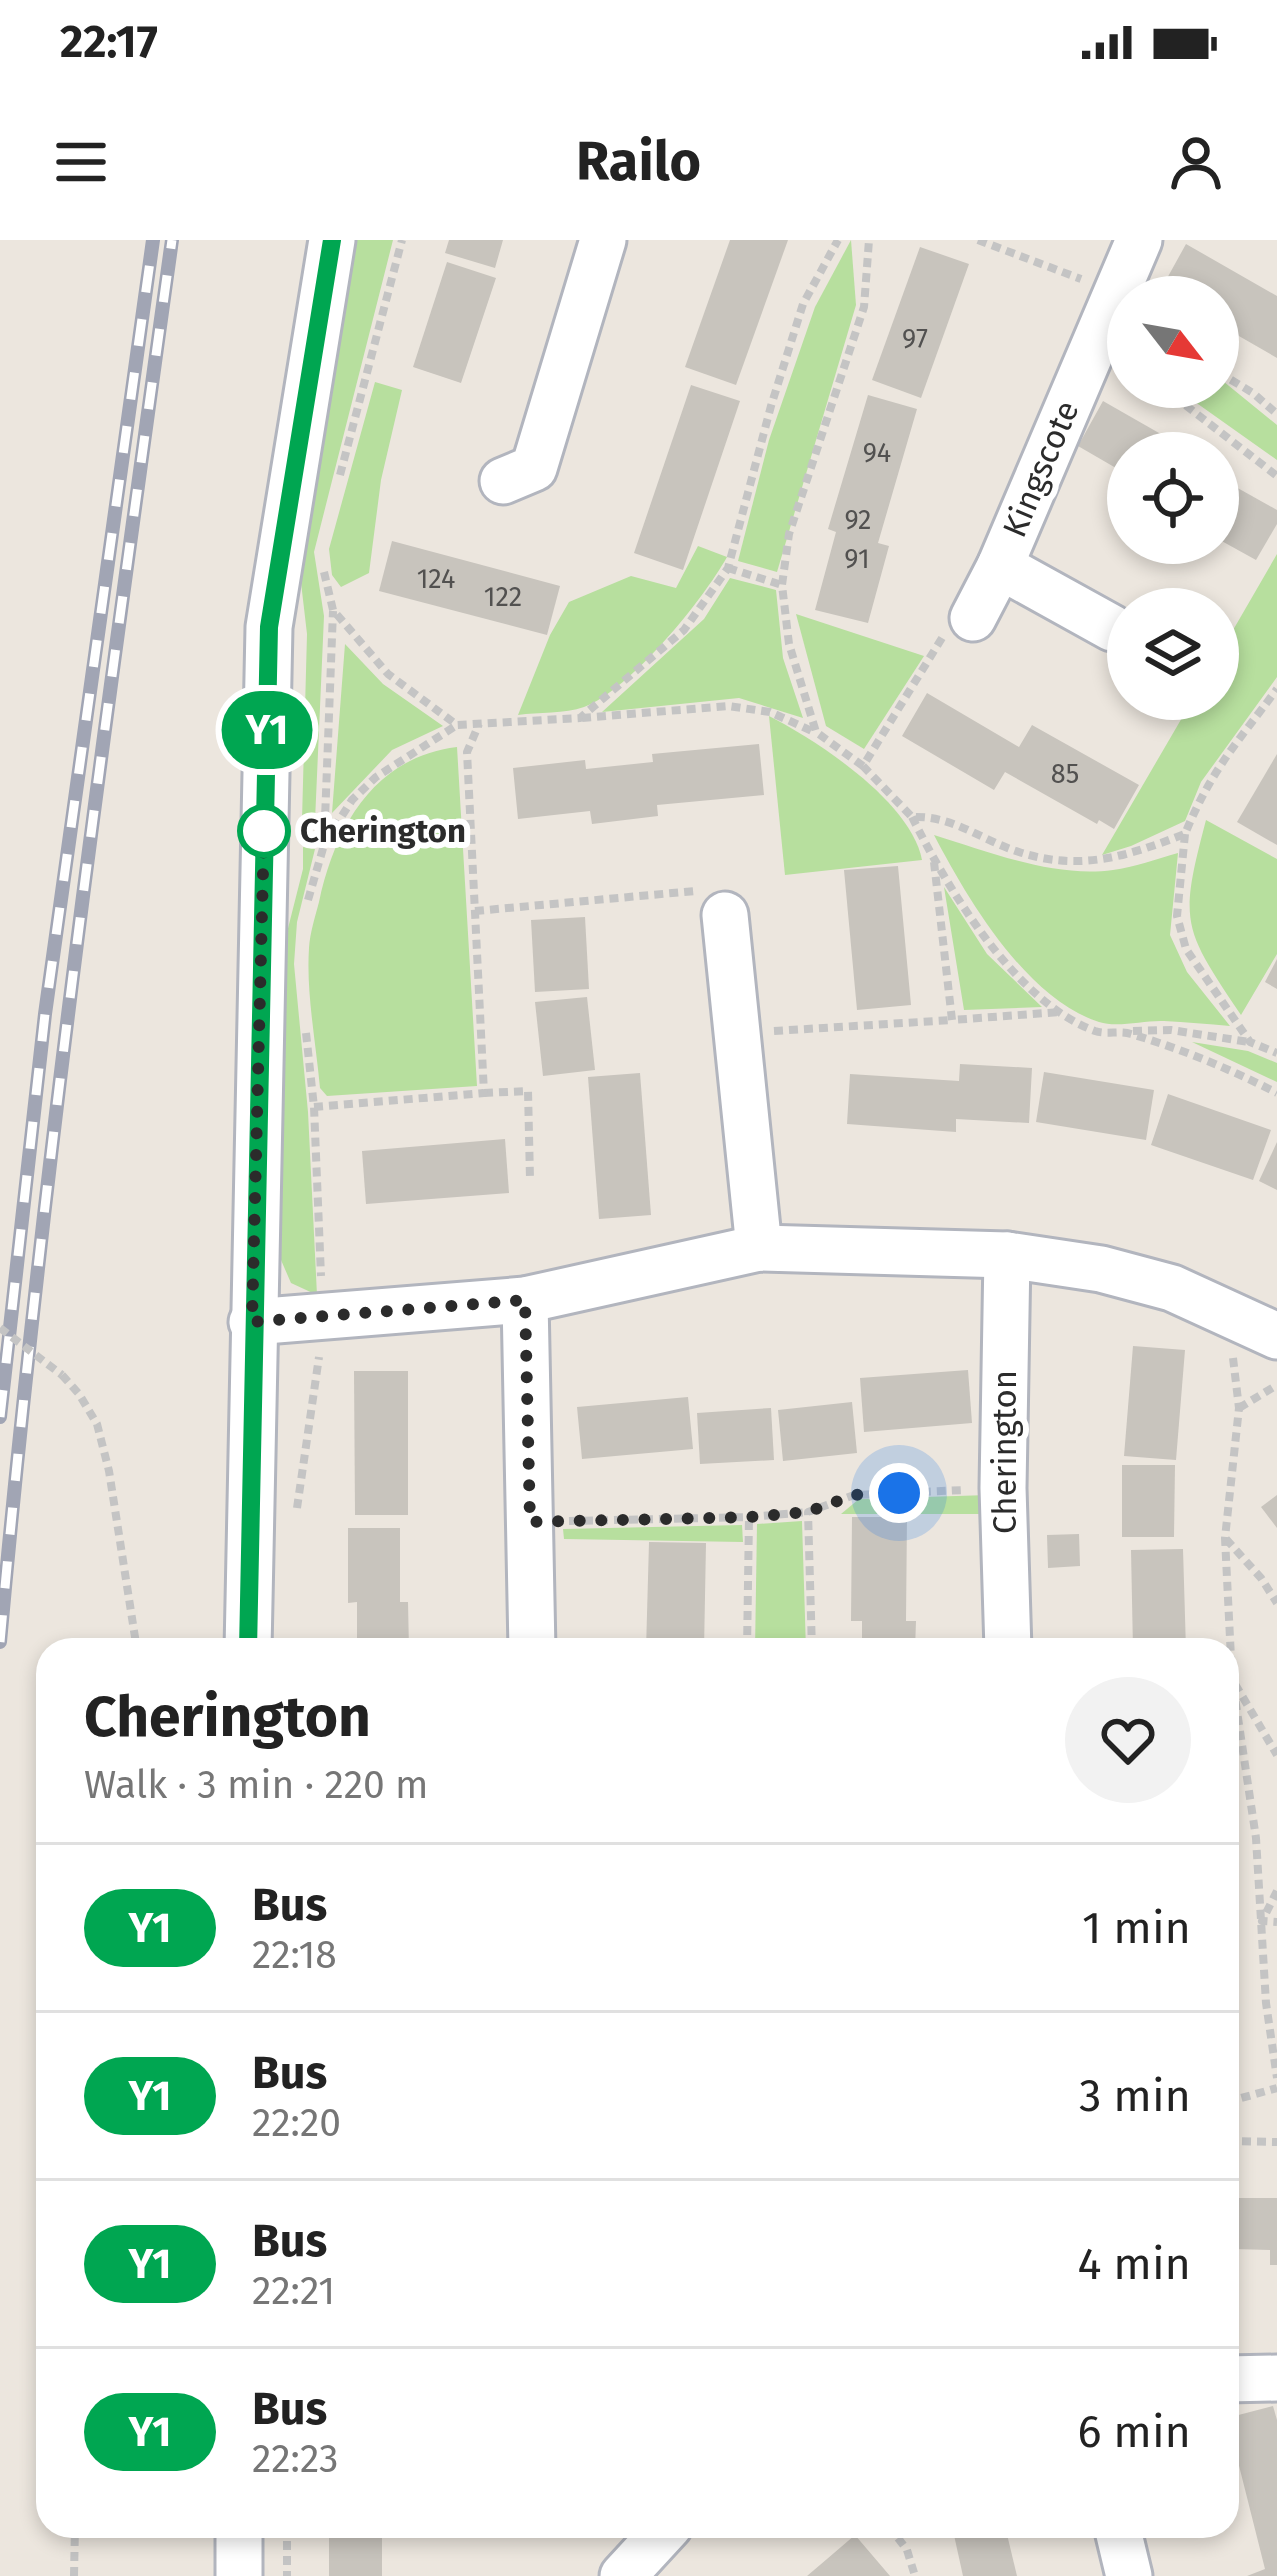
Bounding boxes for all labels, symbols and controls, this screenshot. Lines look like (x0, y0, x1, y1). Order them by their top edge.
text: 22:17 (60, 15, 158, 69)
icon: menu (48, 129, 114, 195)
icon: person (1163, 129, 1229, 195)
text: Railo (576, 130, 701, 194)
north arrow (1107, 276, 1239, 408)
map controls (1107, 276, 1239, 720)
house number: 97 (902, 323, 928, 355)
street label: Kingscote (994, 395, 1088, 543)
button: locate (1107, 432, 1239, 564)
house number: 94 (863, 437, 891, 469)
house number: 92 (845, 504, 871, 536)
house number: 91 (844, 543, 870, 575)
house number: 124 (417, 563, 455, 595)
house number: 122 (484, 581, 522, 613)
button: layers (1107, 588, 1239, 720)
line badge: Y1 (213, 691, 321, 769)
text: Y1 (246, 705, 288, 755)
house number: 85 (1051, 758, 1079, 790)
marker: Cherington (239, 806, 289, 856)
place label: Cherington (300, 811, 466, 851)
street label: Cherington (985, 1370, 1025, 1534)
your location (869, 1463, 929, 1523)
button: heart (1065, 1677, 1191, 1803)
text: Cherington (84, 1683, 371, 1751)
text: Walk · 3 min · 220 m (84, 1762, 429, 1808)
text: Bus (252, 1878, 327, 1932)
text: 1 min (1082, 1901, 1191, 1955)
text: Y1 (129, 1903, 171, 1953)
text: 22:18 (252, 1932, 337, 1978)
text: Bus (252, 2046, 327, 2100)
text: 3 min (1079, 2069, 1191, 2123)
text: Y1 (129, 2071, 171, 2121)
text: 22:20 (252, 2100, 341, 2146)
text: Bus (252, 2214, 327, 2268)
text: 4 min (1078, 2237, 1191, 2291)
text: Y1 (129, 2239, 171, 2289)
text: 22:21 (252, 2268, 335, 2314)
text: Bus (252, 2382, 327, 2436)
text: 6 min (1077, 2405, 1191, 2459)
text: Y1 (129, 2407, 171, 2457)
text: 22:23 (252, 2436, 339, 2482)

